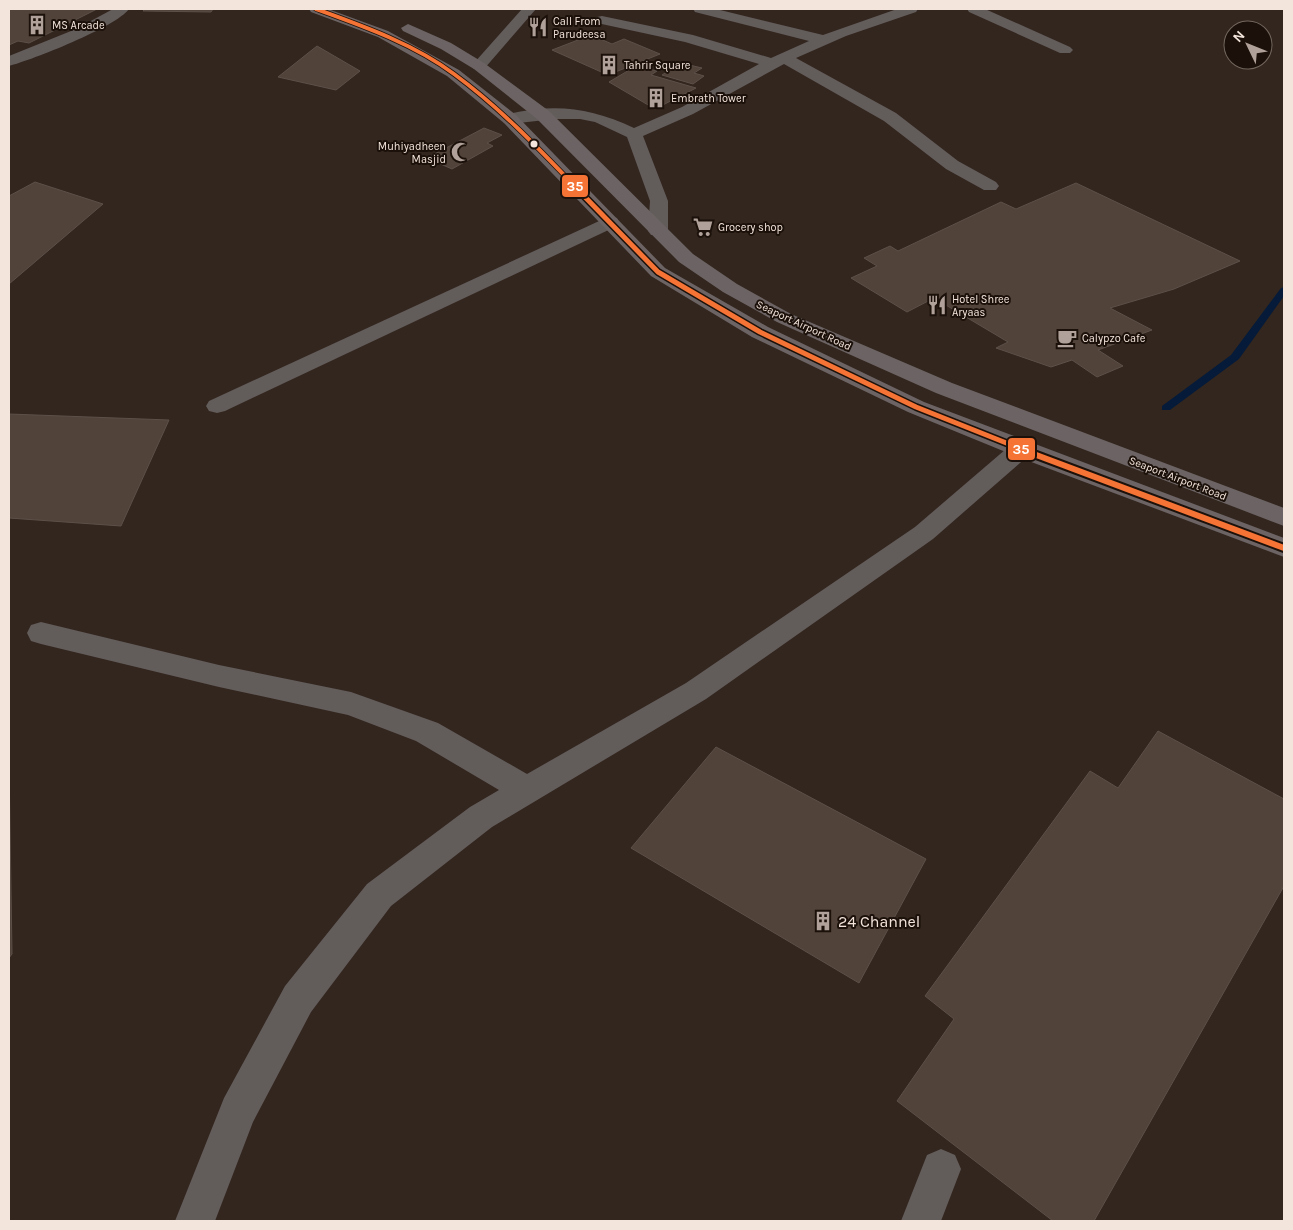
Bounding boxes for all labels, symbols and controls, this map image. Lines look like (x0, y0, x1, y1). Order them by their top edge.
building icon: MS Arcade (26, 14, 48, 36)
place label: Call From Parudeesa (553, 15, 605, 41)
restaurant icon: Call From Parudeesa (527, 16, 549, 38)
place label: MS Arcade (52, 19, 105, 32)
north arrow (1223, 20, 1273, 70)
text: N (1229, 27, 1249, 46)
building icon: Tahrir Square (598, 54, 620, 76)
place label: Tahrir Square (624, 59, 691, 72)
building icon: Embrath Tower (645, 87, 667, 109)
place label: Embrath Tower (671, 92, 746, 105)
unlabelled marker (529, 139, 539, 149)
place label: Muhiyadheen Masjid (378, 140, 446, 166)
mosque icon: Muhiyadheen Masjid (450, 141, 472, 163)
line badge: 35 (561, 174, 589, 198)
text: 35 (567, 178, 583, 195)
supermarket icon: Grocery shop (692, 216, 714, 238)
place label: Grocery shop (718, 221, 783, 234)
place label: Hotel Shree Aryaas (952, 293, 1010, 319)
restaurant icon: Hotel Shree Aryaas (926, 294, 948, 316)
street label: Seaport Airport Road (754, 298, 853, 353)
cafe icon: Calypzo Cafe (1056, 327, 1078, 349)
place label: Calypzo Cafe (1082, 332, 1146, 345)
line badge: 35 (1007, 437, 1036, 461)
text: 35 (1013, 441, 1029, 458)
street label: Seaport Airport Road (1127, 454, 1229, 503)
building icon: 24 Channel (812, 910, 834, 932)
place label: 24 Channel (838, 912, 920, 931)

